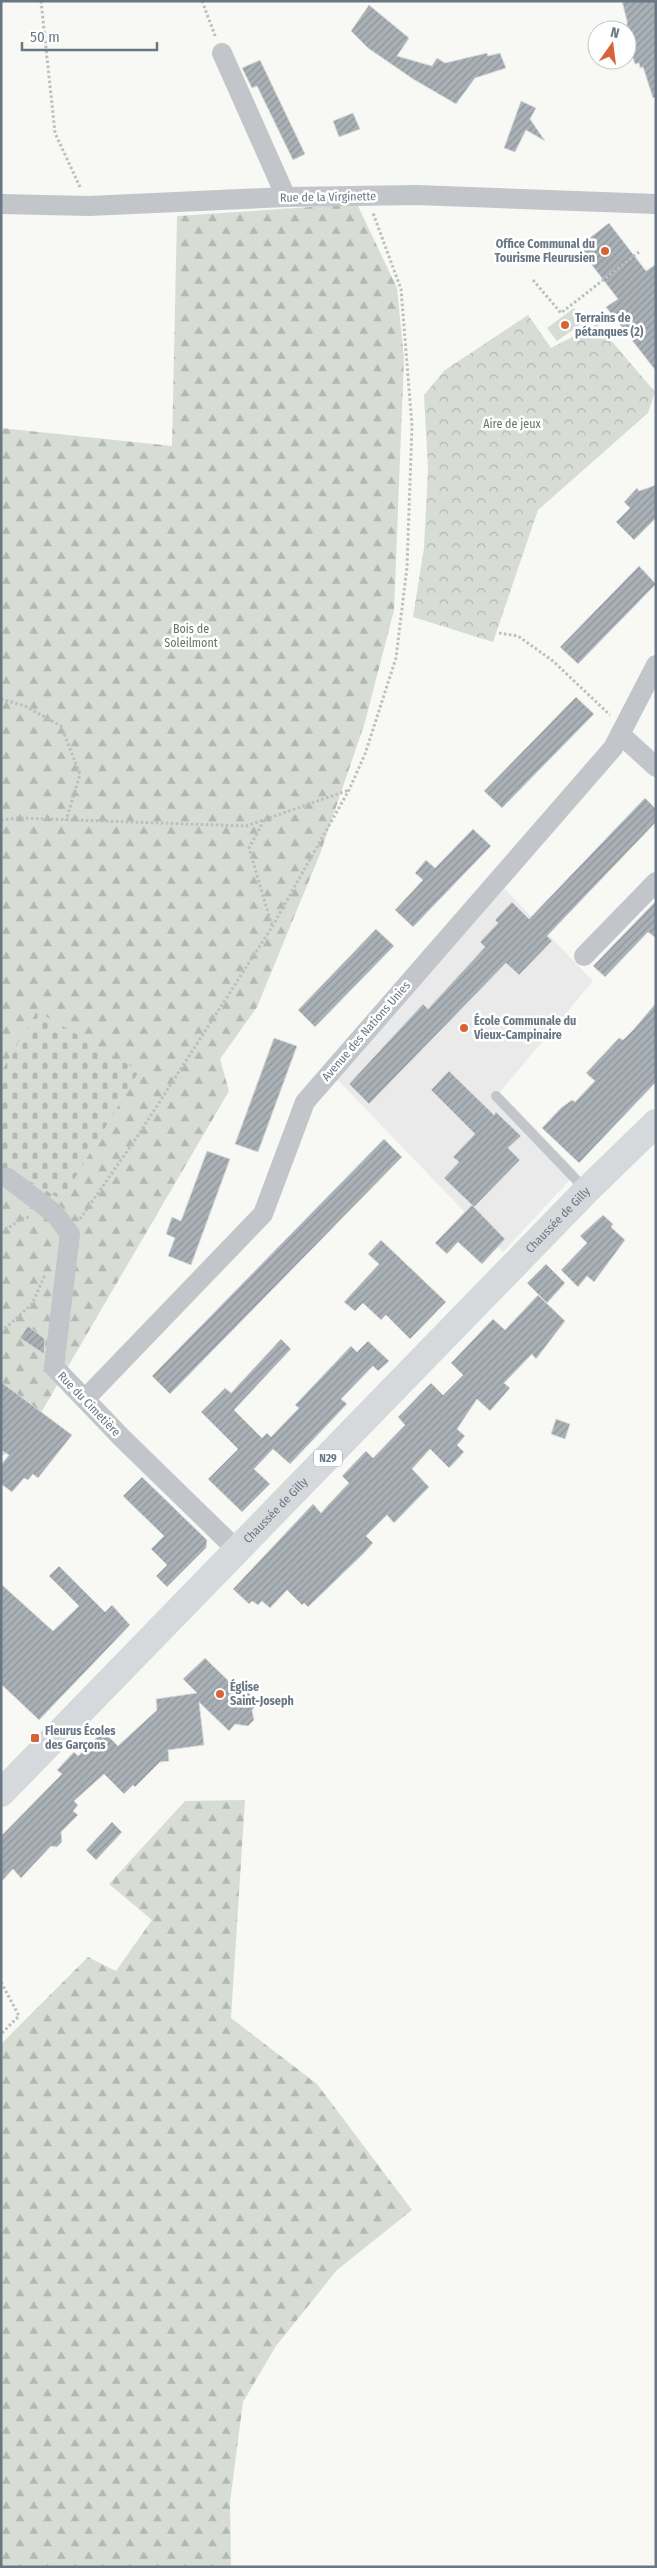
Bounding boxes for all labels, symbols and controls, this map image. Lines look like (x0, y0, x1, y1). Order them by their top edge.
scale bar (22, 20, 158, 52)
north arrow (587, 20, 637, 70)
text: N (609, 24, 621, 42)
text: 50 m (30, 28, 60, 46)
street label: Rue de la Virginette (280, 189, 376, 205)
place label: Office Communal du Tourisme Fleurusien (495, 237, 595, 265)
marker: Office Communal du Tourisme Fleurusien (599, 245, 611, 257)
place label: Terrains de pétanques (2) (575, 311, 644, 339)
marker: Terrains de pétanques (2) (559, 319, 571, 331)
park label: Aire de jeux (483, 417, 542, 431)
park label: Bois de Soleilmont (164, 622, 218, 650)
street label: Avenue des Nations Unies (319, 978, 413, 1084)
place label: École Communale du Vieux-Campinaire (473, 1012, 576, 1042)
marker: École Communale du Vieux-Campinaire (458, 1022, 470, 1034)
street label: Chaussée de Gilly (523, 1184, 593, 1256)
street label: Rue du Cimetière (55, 1369, 123, 1439)
road number: N29 (314, 1450, 342, 1466)
street label: Chaussée de Gilly (241, 1474, 311, 1546)
place label: Église Saint-Joseph (230, 1678, 294, 1708)
marker: Église Saint-Joseph (214, 1688, 226, 1700)
place label: Fleurus Écoles des Garçons (45, 1722, 116, 1753)
marker: Fleurus Écoles des Garçons (29, 1732, 41, 1744)

